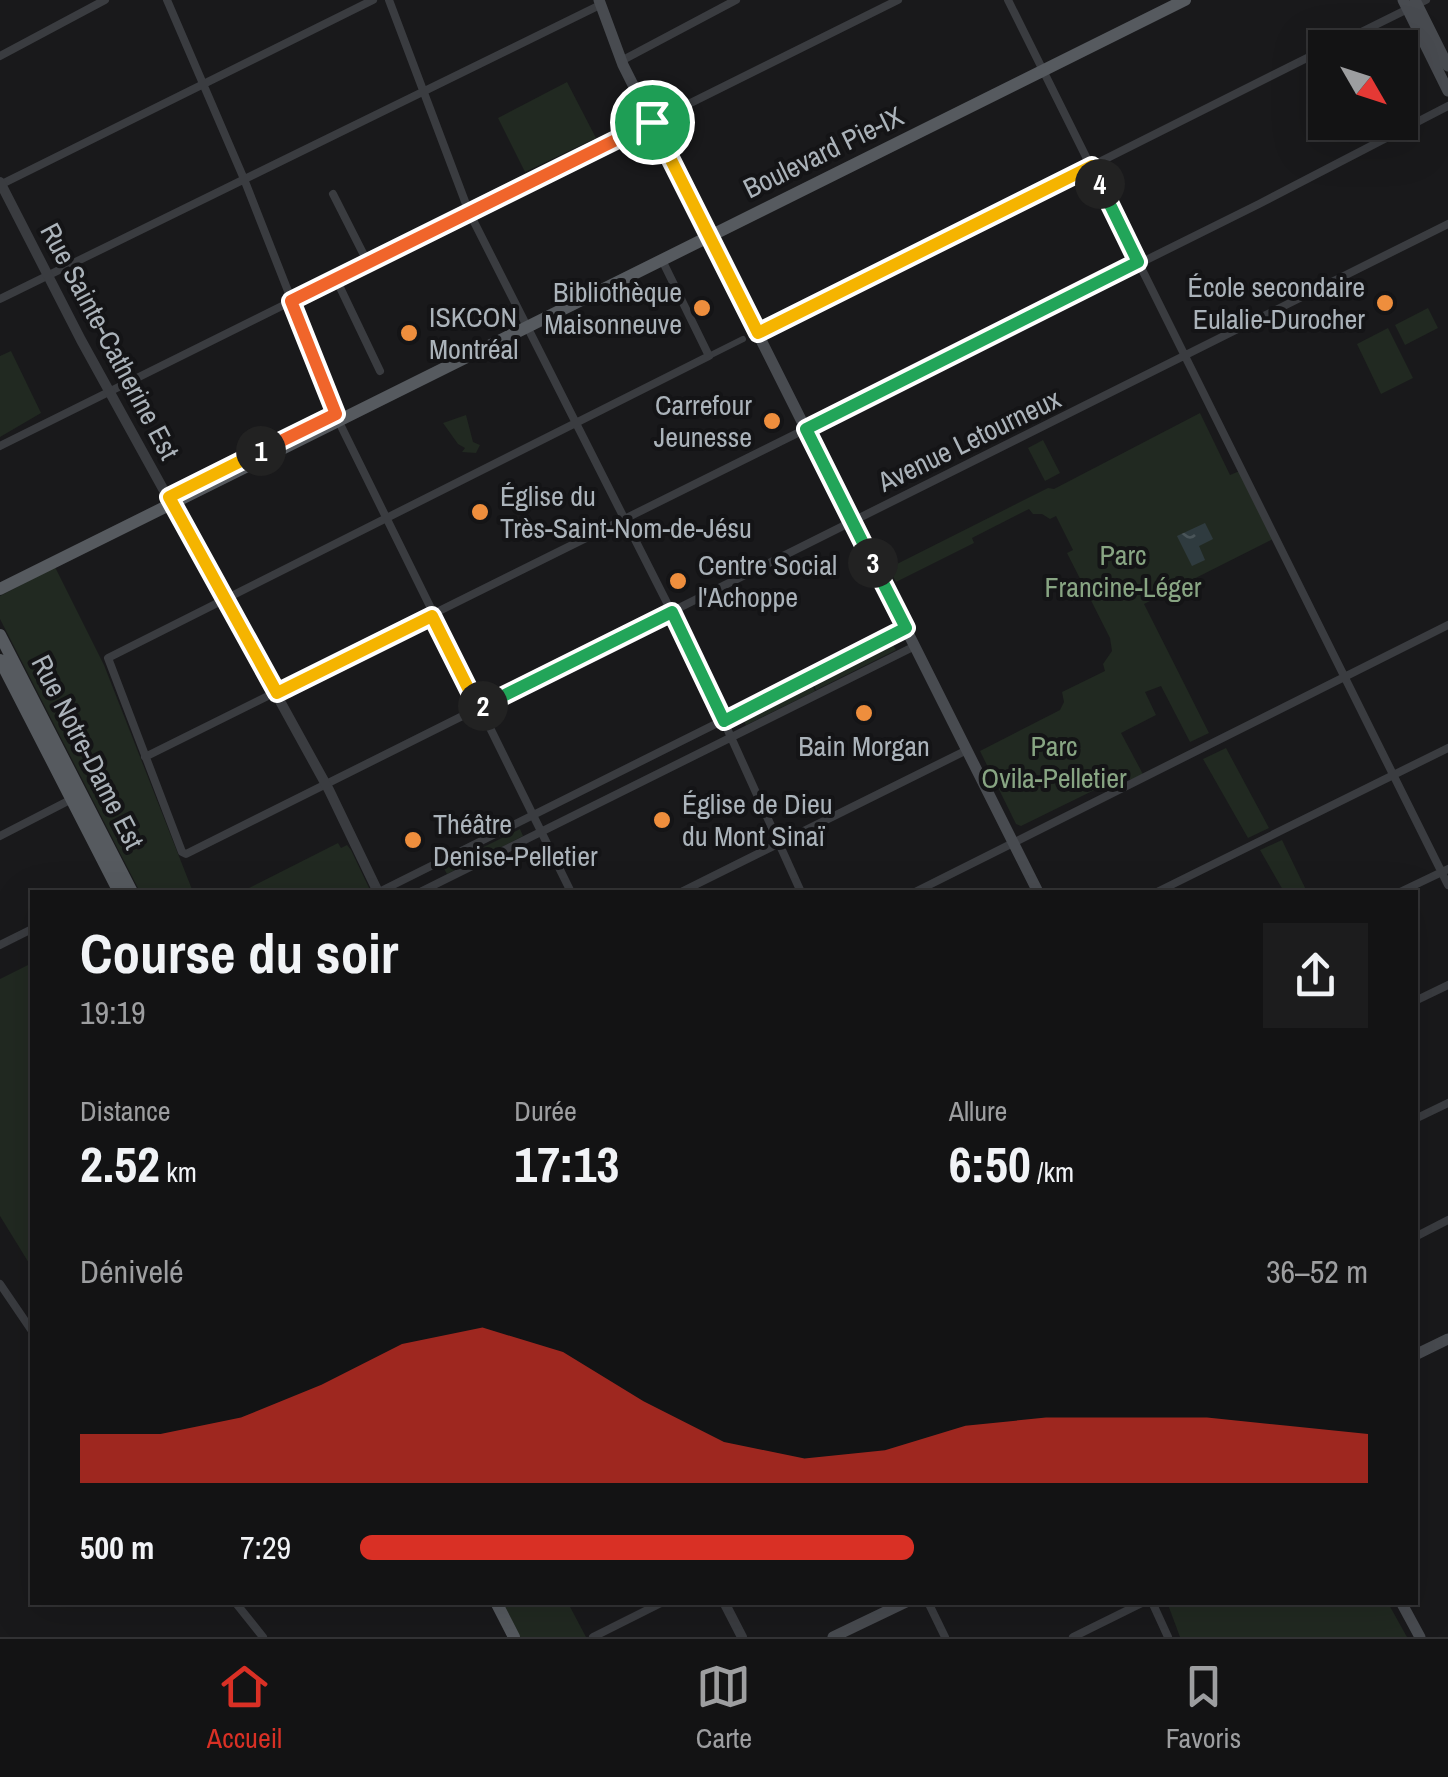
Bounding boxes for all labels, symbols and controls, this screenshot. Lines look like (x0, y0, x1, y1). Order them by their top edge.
north arrow (1308, 30, 1418, 140)
map controls (1308, 30, 1418, 140)
pin (610, 80, 695, 165)
icon: arrive (625, 95, 680, 150)
street label: Boulevard Pie-IX (737, 97, 910, 207)
pin: 4 (1075, 159, 1125, 209)
text: 4 (1094, 165, 1106, 203)
street label: Rue Sainte-Catherine Est (32, 216, 188, 466)
place label: École secondaire Eulalie-Durocher (1188, 268, 1365, 338)
place label: Bibliothèque Maisonneuve (544, 273, 682, 343)
marker: École secondaire Eulalie-Durocher (1374, 292, 1396, 314)
marker: Bibliothèque Maisonneuve (691, 297, 713, 319)
place label: ISKCON Montréal (429, 298, 518, 368)
marker: ISKCON Montréal (398, 322, 420, 344)
street label: Avenue Letourneux (870, 379, 1067, 501)
place label: Carrefour Jeunesse (654, 386, 752, 456)
marker: Carrefour Jeunesse (761, 410, 783, 432)
pin: 1 (236, 426, 286, 476)
text: 1 (255, 432, 267, 470)
place label: Église du Très-Saint-Nom-de-Jésu (500, 477, 752, 547)
marker: Église du Très-Saint-Nom-de-Jésu (469, 501, 491, 523)
park label: Parc Francine-Léger (1045, 536, 1202, 606)
pin: 3 (848, 538, 898, 588)
text: 3 (867, 544, 879, 582)
place label: Centre Social l'Achoppe (698, 546, 837, 616)
marker: Centre Social l'Achoppe (667, 570, 689, 592)
street label: Rue Notre-Dame Est (23, 648, 153, 856)
pin: 2 (458, 681, 508, 731)
text: 2 (477, 687, 489, 725)
marker: Bain Morgan (853, 702, 875, 724)
place label: Bain Morgan (798, 727, 930, 765)
park label: Parc Ovila-Pelletier (981, 727, 1127, 797)
place label: Église de Dieu du Mont Sinaï (682, 785, 833, 855)
place label: Théâtre Denise-Pelletier (433, 805, 598, 875)
marker: Église de Dieu du Mont Sinaï (651, 809, 673, 831)
marker: Théâtre Denise-Pelletier (402, 829, 424, 851)
text: Course du soir (80, 916, 398, 990)
button: share (1263, 923, 1368, 1028)
text: 19:19 (80, 991, 146, 1034)
text: Distance (80, 1092, 171, 1130)
text: Durée (514, 1092, 577, 1130)
text: Allure (949, 1092, 1007, 1130)
text: 2.52 (80, 1130, 160, 1198)
text: 17:13 (514, 1130, 619, 1198)
text: 6:50 (949, 1130, 1031, 1198)
text: km (160, 1153, 197, 1191)
text: /km (1031, 1153, 1074, 1191)
text: Dénivelé (80, 1250, 184, 1293)
text: 36–52 m (1266, 1250, 1368, 1293)
text: 500 m (80, 1526, 154, 1569)
text: 7:29 (240, 1526, 291, 1569)
tab: Accueil (207, 1659, 282, 1757)
tab: Carte (696, 1659, 752, 1757)
tab: Favoris (1166, 1659, 1241, 1757)

